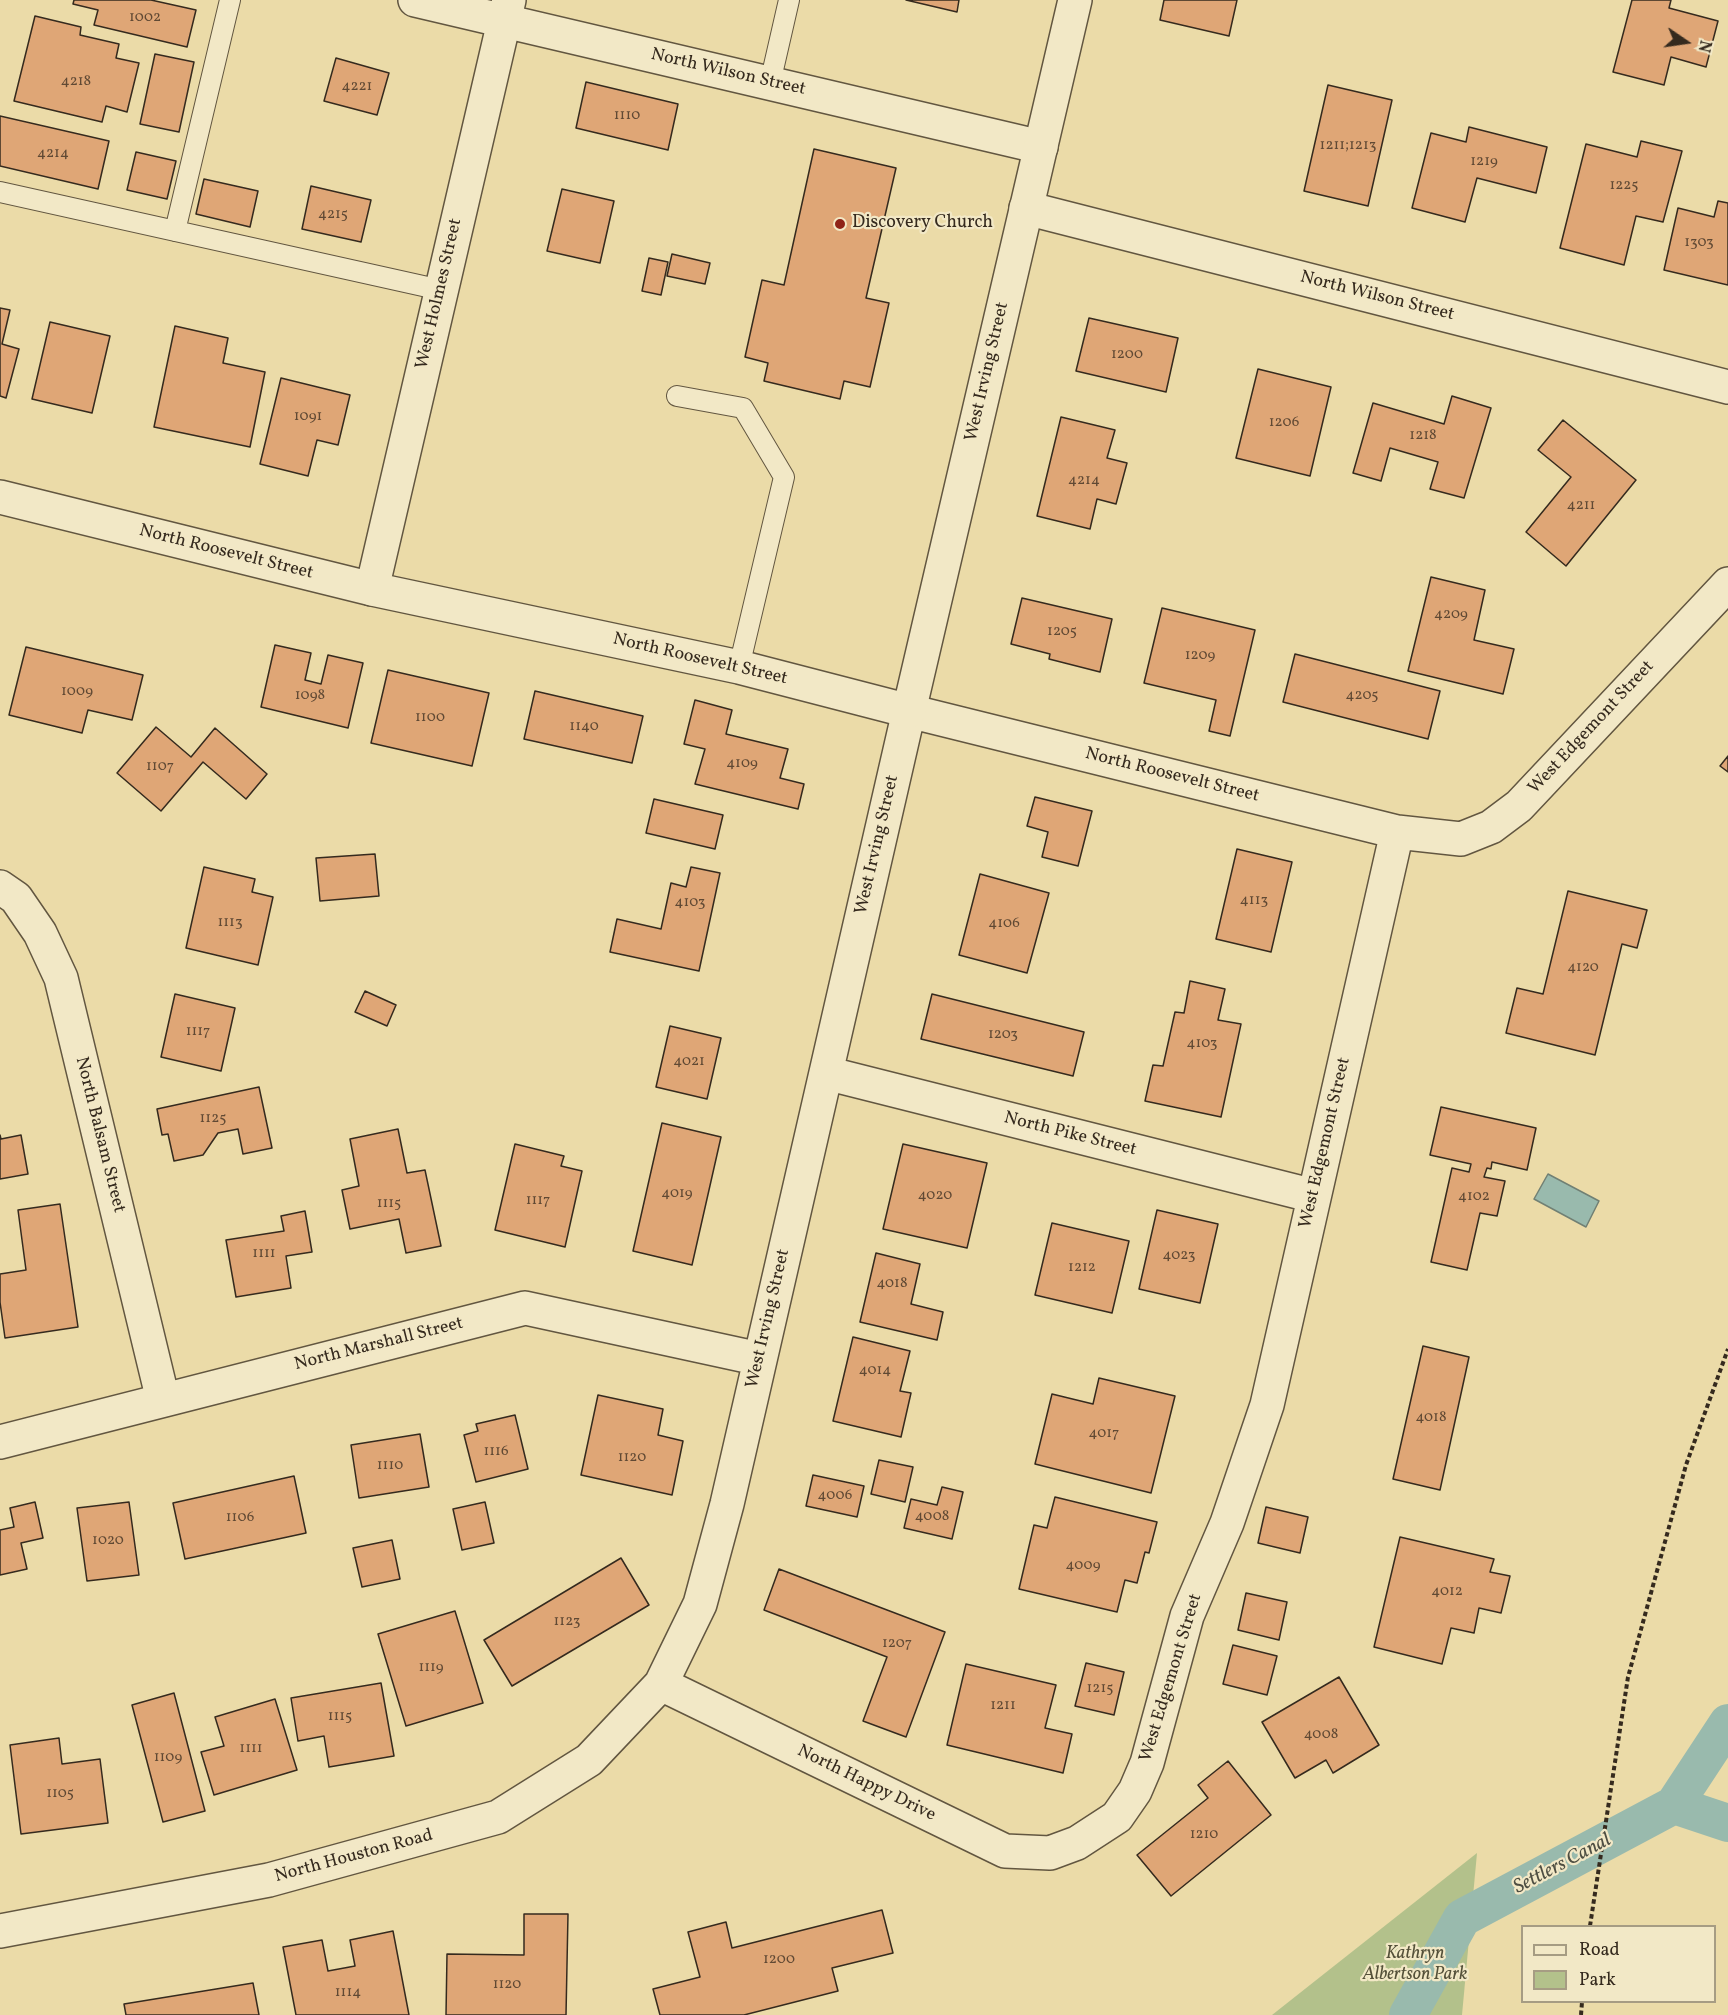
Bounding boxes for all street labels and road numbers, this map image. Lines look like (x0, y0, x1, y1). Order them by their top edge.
street label: North Wilson Street (648, 45, 808, 101)
street label: West Holmes Street (412, 217, 468, 371)
street label: North Wilson Street (1298, 267, 1456, 327)
street label: West Irving Street (961, 300, 1015, 444)
street label: North Roosevelt Street (137, 521, 315, 585)
street label: North Roosevelt Street (611, 629, 789, 691)
street label: West Edgemont Street (1524, 657, 1660, 799)
street label: North Roosevelt Street (1083, 744, 1261, 808)
street label: West Irving Street (851, 773, 905, 917)
street label: North Balsam Street (69, 1055, 129, 1215)
street label: West Edgemont Street (1296, 1055, 1356, 1231)
street label: North Pike Street (1001, 1108, 1139, 1162)
street label: West Irving Street (742, 1247, 796, 1391)
street label: North Marshall Street (292, 1314, 466, 1376)
street label: West Edgemont Street (1136, 1591, 1208, 1765)
street label: North Happy Drive (793, 1741, 939, 1827)
street label: North Houston Road (273, 1825, 435, 1889)

